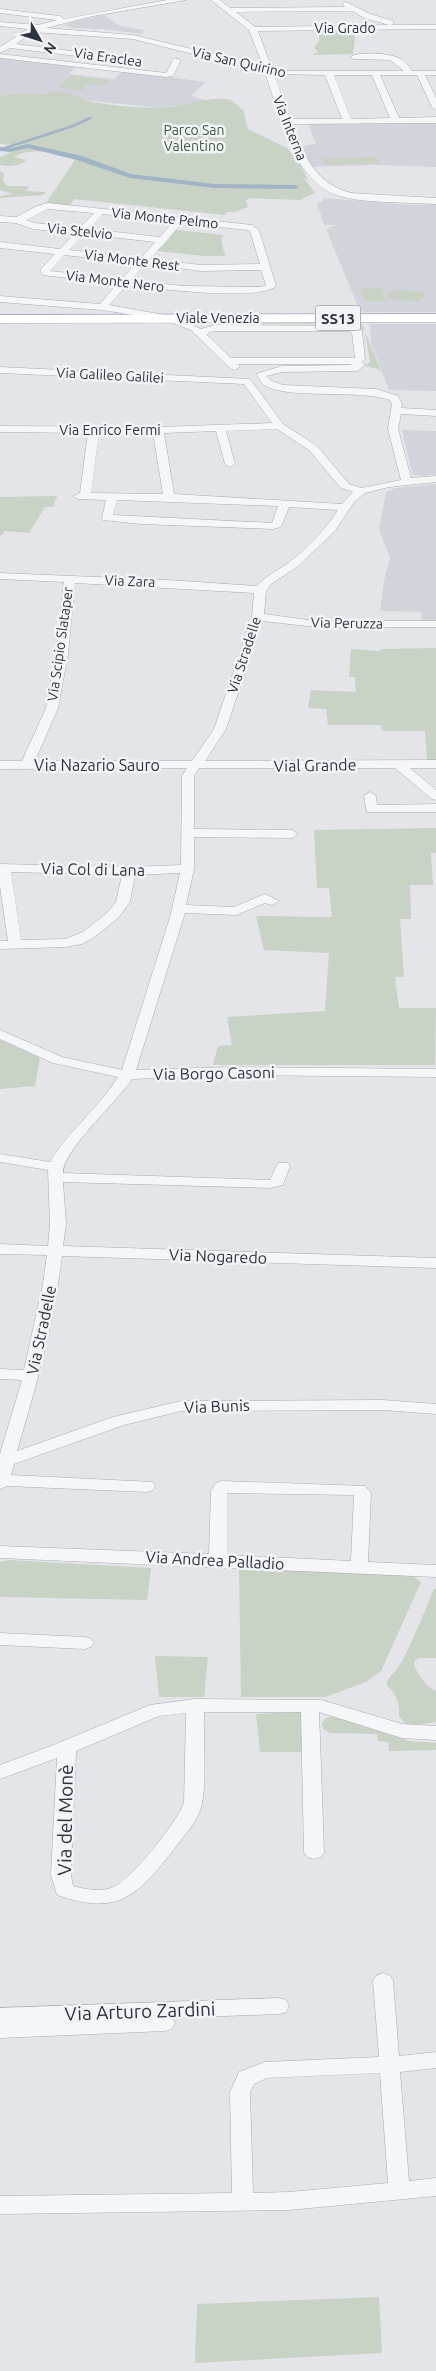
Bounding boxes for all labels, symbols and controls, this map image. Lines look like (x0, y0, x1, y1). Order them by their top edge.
north arrow (15, 15, 65, 65)
street label: Via Grado (314, 20, 376, 36)
text: N (41, 39, 60, 57)
street label: Via San Quirino (190, 43, 288, 81)
street label: Via Eraclea (73, 44, 143, 70)
street label: Via Interna (270, 93, 310, 163)
park label: Parco San Valentino (163, 122, 225, 154)
street label: Via Monte Pelmo (111, 204, 219, 232)
street label: Via Stelvio (46, 220, 114, 242)
street label: Via Monte Rest (83, 246, 181, 274)
street label: Via Monte Nero (65, 267, 165, 295)
road number: SS13 (316, 306, 360, 330)
street label: Viale Venezia (176, 310, 260, 326)
street label: Via Galileo Galilei (56, 364, 164, 386)
street label: Via Enrico Fermi (59, 422, 161, 438)
street label: Via Zara (104, 572, 156, 590)
street label: Via Scipio Slataper (44, 585, 76, 702)
street label: Via Peruzza (311, 614, 383, 632)
street label: Via Stradelle (224, 615, 264, 695)
street label: Vial Grande (273, 755, 357, 775)
street label: Via Nazario Sauro (34, 756, 160, 774)
street label: Via Col di Lana (41, 859, 145, 879)
street label: Via Borgo Casoni (153, 1063, 275, 1083)
street label: Via Nogaredo (169, 1245, 267, 1267)
street label: Via Stradelle (23, 1284, 59, 1376)
street label: Via Bunis (184, 1396, 250, 1416)
street label: Via Andrea Palladio (145, 1547, 285, 1573)
street label: Via del Monè (53, 1764, 77, 1876)
street label: Via Arturo Zardini (64, 1997, 216, 2025)

